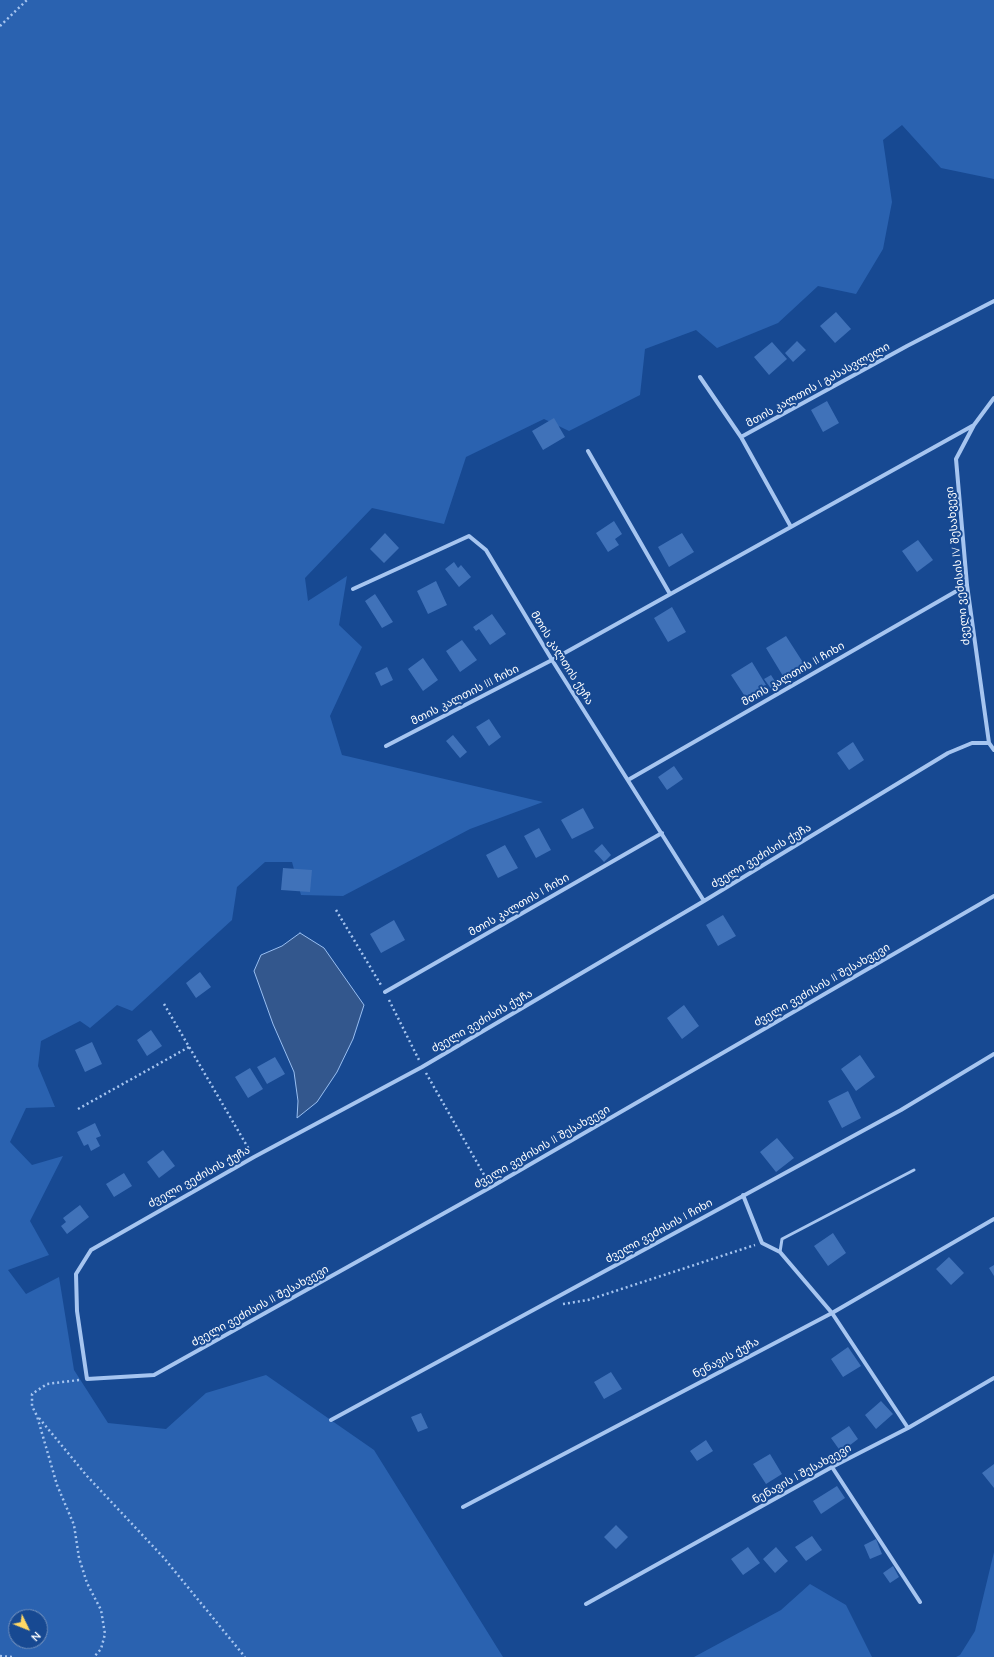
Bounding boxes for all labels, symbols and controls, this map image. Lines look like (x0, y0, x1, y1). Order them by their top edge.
street label: მთის კალთის I გასასვლელი (744, 340, 892, 430)
street label: ძველი ვეძისის IV შესახვევი (943, 486, 973, 646)
street label: მთის კალთის ქუჩა (528, 609, 596, 707)
street label: მთის კალთის II ჩიხი (739, 639, 847, 709)
street label: მთის კალთის III ჩიხი (409, 662, 521, 728)
street label: ძველი ვეძისის ქუჩა (708, 821, 814, 891)
street label: მთის კალთის I ჩიხი (466, 871, 572, 939)
street label: ძველი ვეძისის II შესახვევი (752, 941, 892, 1029)
street label: ძველი ვეძისის ქუჩა (429, 987, 535, 1055)
street label: ძველი ვეძისის II შესახვევი (472, 1103, 612, 1191)
street label: ძველი ვეძისის ქუჩა (146, 1143, 252, 1211)
street label: ძველი ვეძისის I ჩიხი (603, 1196, 715, 1266)
street label: ძველი ვეძისის II შესახვევი (189, 1263, 331, 1349)
street label: ნენავის ქუჩა (691, 1335, 761, 1381)
street label: ნენავის I შესახვევი (750, 1441, 854, 1507)
north arrow (8, 1609, 48, 1649)
text: N (28, 1629, 44, 1644)

